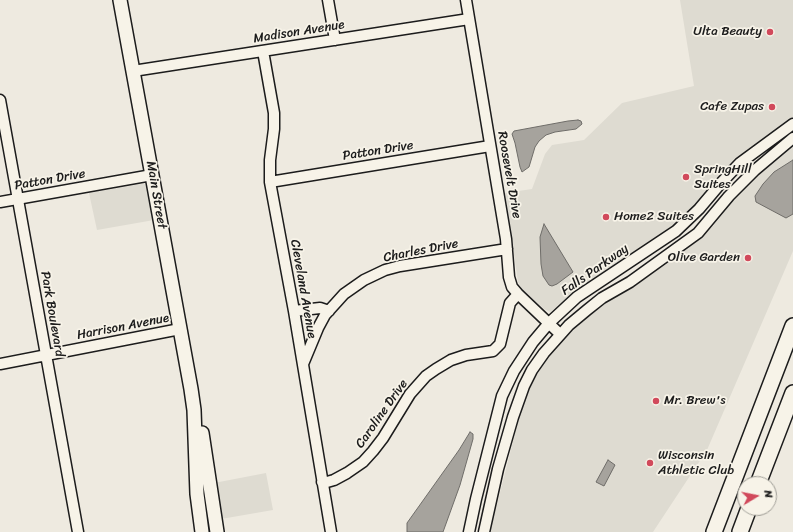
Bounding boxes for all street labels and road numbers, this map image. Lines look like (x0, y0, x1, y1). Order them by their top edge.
street label: Madison Avenue (252, 17, 346, 47)
street label: Roosevelt Drive (494, 130, 524, 220)
street label: Patton Drive (341, 138, 415, 164)
street label: Main Street (142, 160, 170, 230)
street label: Patton Drive (13, 166, 87, 194)
street label: Charles Drive (382, 236, 460, 266)
street label: Cleveland Avenue (287, 238, 319, 340)
street label: Falls Parkway (558, 241, 632, 299)
street label: Park Boulevard (37, 270, 67, 358)
street label: Harrison Avenue (76, 310, 170, 344)
street label: Caroline Drive (353, 377, 411, 451)

